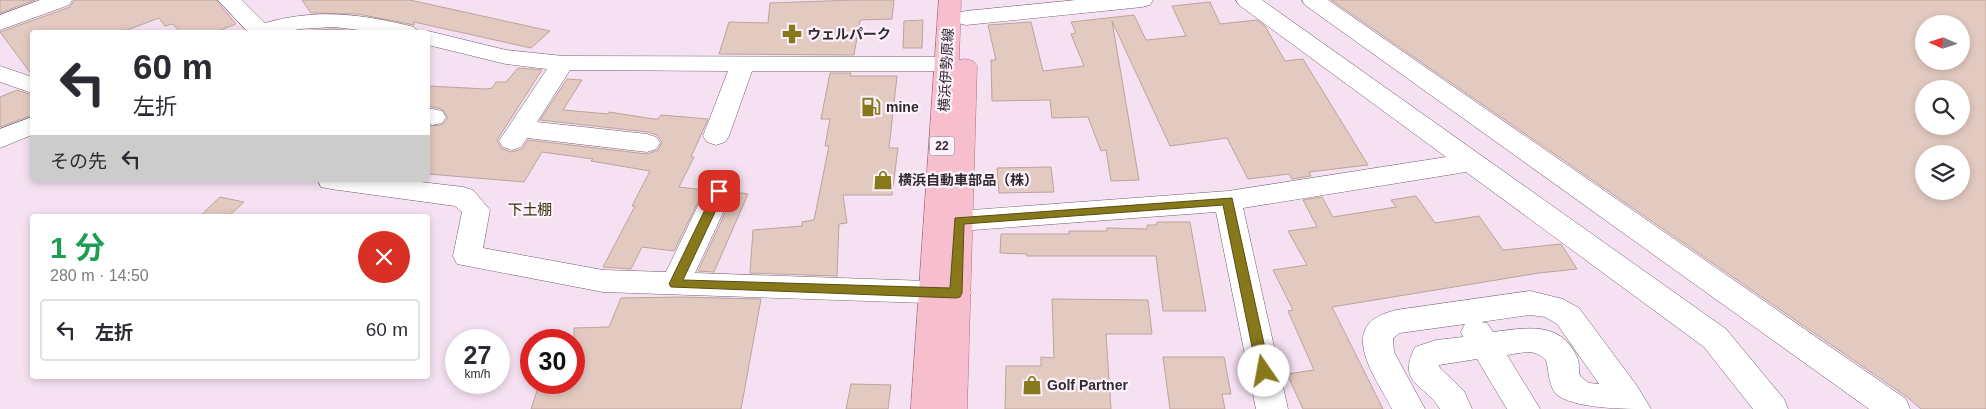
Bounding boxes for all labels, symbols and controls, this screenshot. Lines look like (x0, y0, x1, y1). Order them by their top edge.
north arrow (1915, 15, 1970, 70)
map controls (1915, 15, 1970, 200)
pharmacy icon: ウェルパーク (781, 23, 803, 45)
place label: ウェルパーク (807, 26, 891, 42)
street label: 横浜伊勢原線 (936, 28, 956, 112)
text: 60 m (133, 47, 213, 86)
icon: left (50, 50, 115, 115)
button: search (1915, 80, 1970, 135)
text: 左折 (133, 94, 177, 119)
fuel station icon: mine (860, 96, 882, 118)
place label: mine (886, 99, 919, 115)
road number: 22 (930, 136, 954, 156)
icon: left (117, 145, 145, 173)
button: layers (1915, 145, 1970, 200)
text: その先 (50, 151, 107, 172)
shop icon: 横浜自動車部品（株） (872, 169, 894, 191)
pin (698, 170, 740, 212)
place label: 横浜自動車部品（株） (898, 172, 1038, 188)
icon: arrive (705, 177, 733, 205)
district label: 下土棚 (507, 201, 553, 218)
text: 1 分 (50, 231, 105, 264)
button: close (358, 231, 410, 283)
text: 280 m · 14:50 (50, 267, 149, 284)
icon: left (52, 316, 80, 344)
text: 60 m (366, 319, 408, 340)
text: 左折 (95, 322, 133, 343)
speed limit sign: 30 (520, 329, 585, 394)
text: 27 (464, 341, 491, 369)
position arrow (1237, 344, 1289, 396)
text: km/h (464, 367, 491, 381)
shop icon: Golf Partner (1021, 374, 1043, 396)
place label: Golf Partner (1047, 377, 1128, 393)

